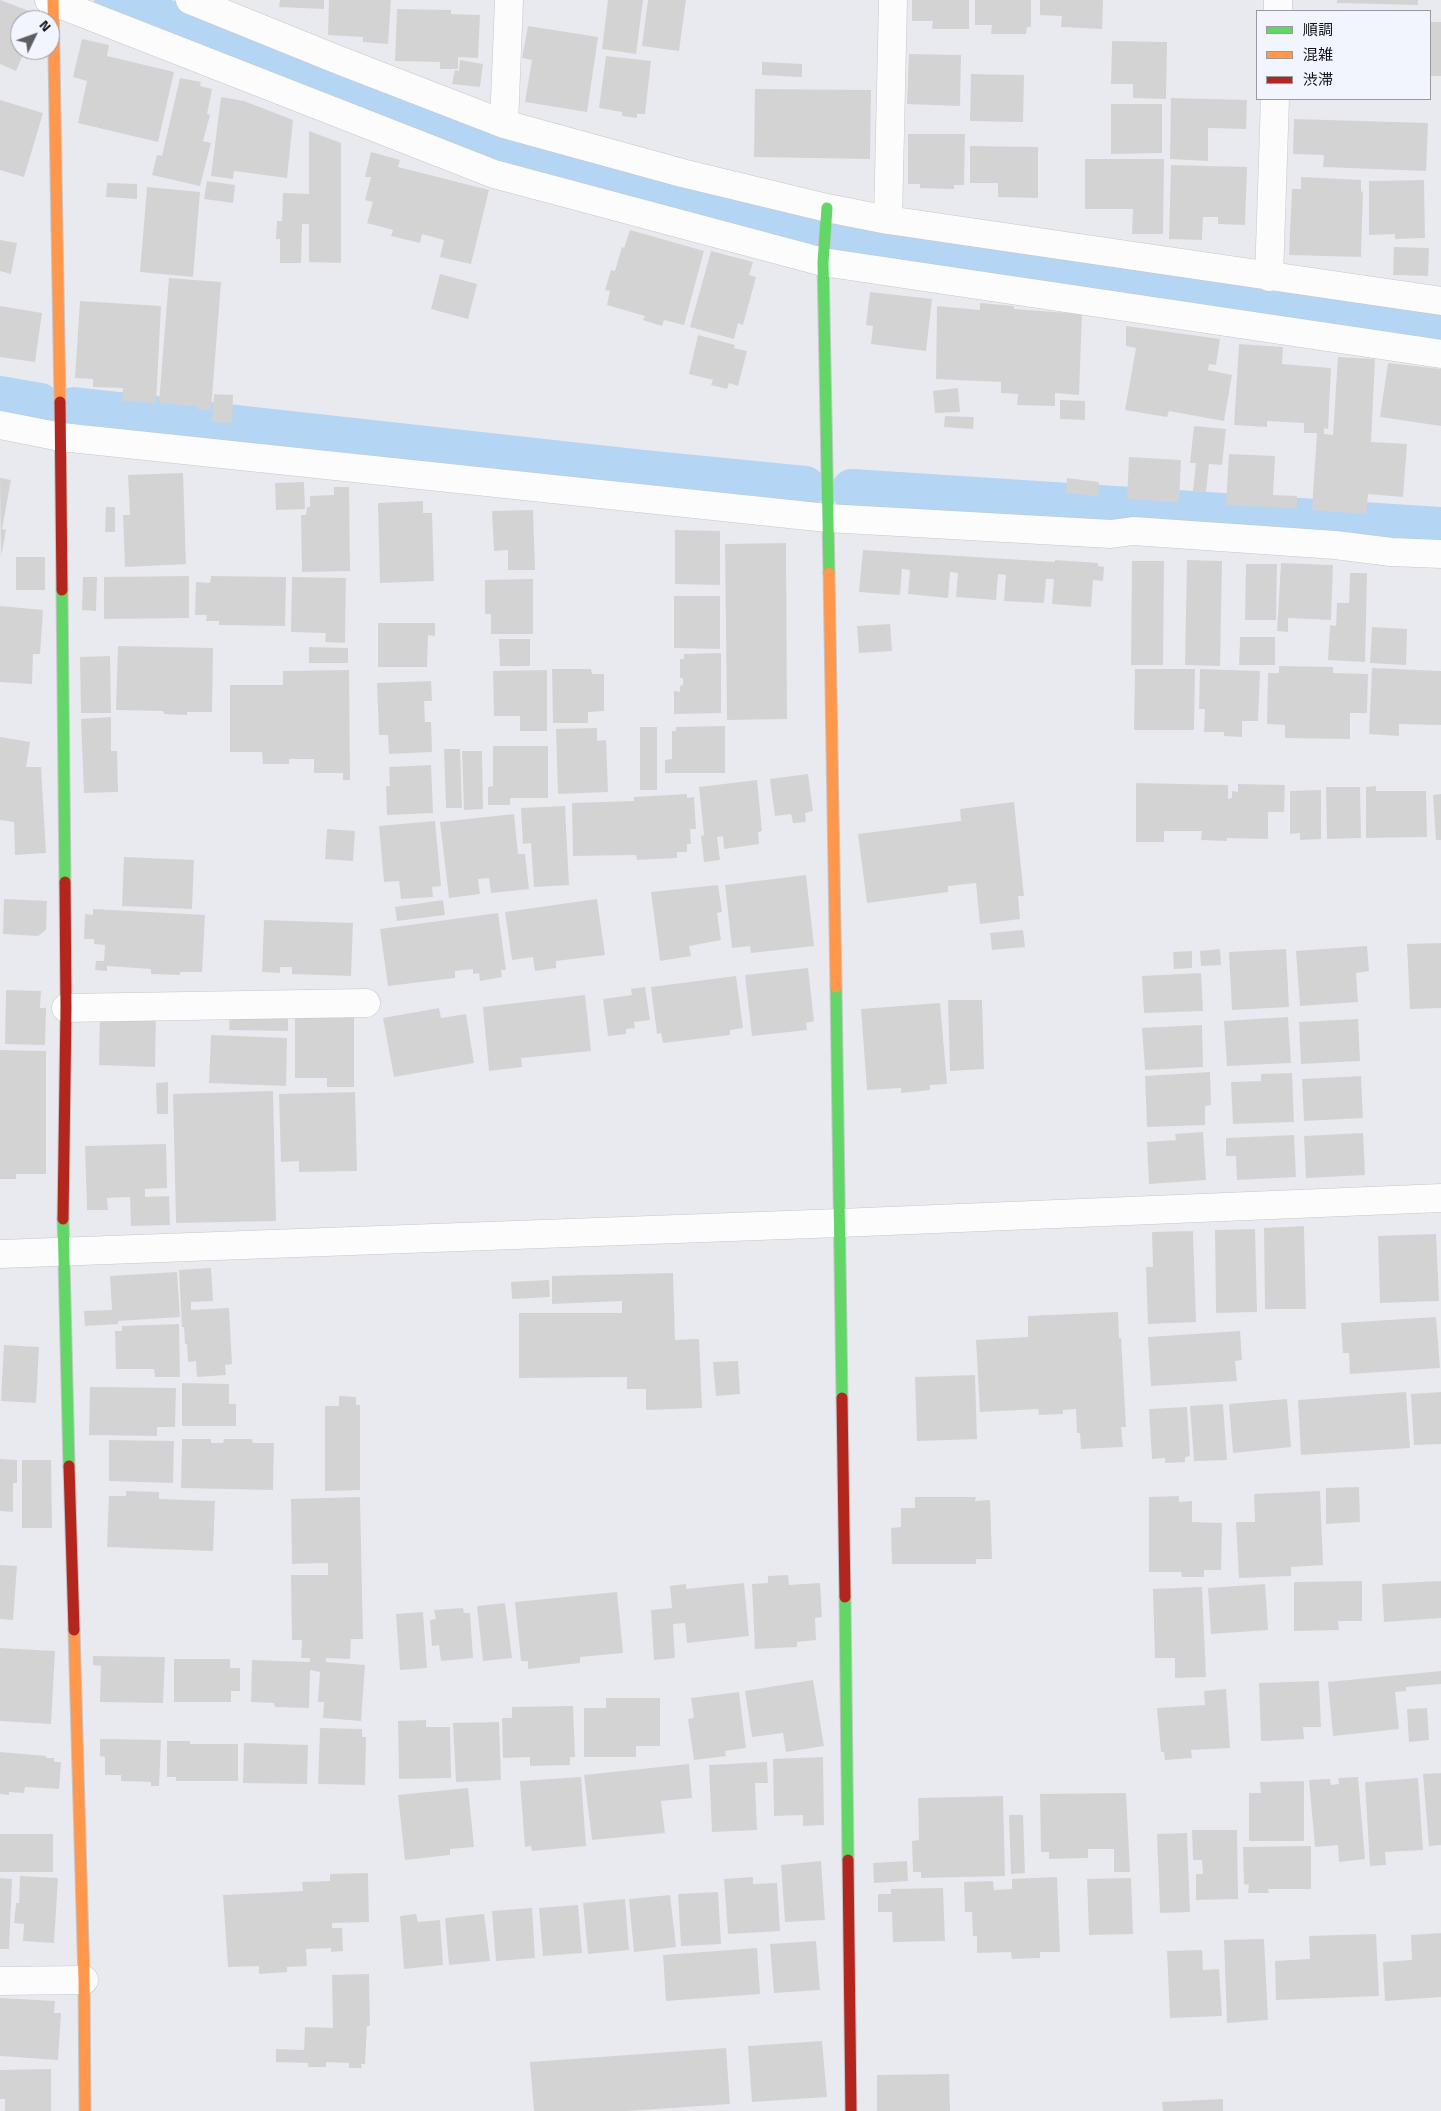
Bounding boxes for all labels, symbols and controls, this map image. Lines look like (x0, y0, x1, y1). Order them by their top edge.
north arrow (10, 10, 60, 60)
legend (1256, 10, 1431, 100)
text: N (35, 15, 57, 36)
text: 順調 (1303, 18, 1333, 41)
text: 混雑 (1303, 43, 1333, 66)
text: 渋滞 (1303, 68, 1333, 91)

